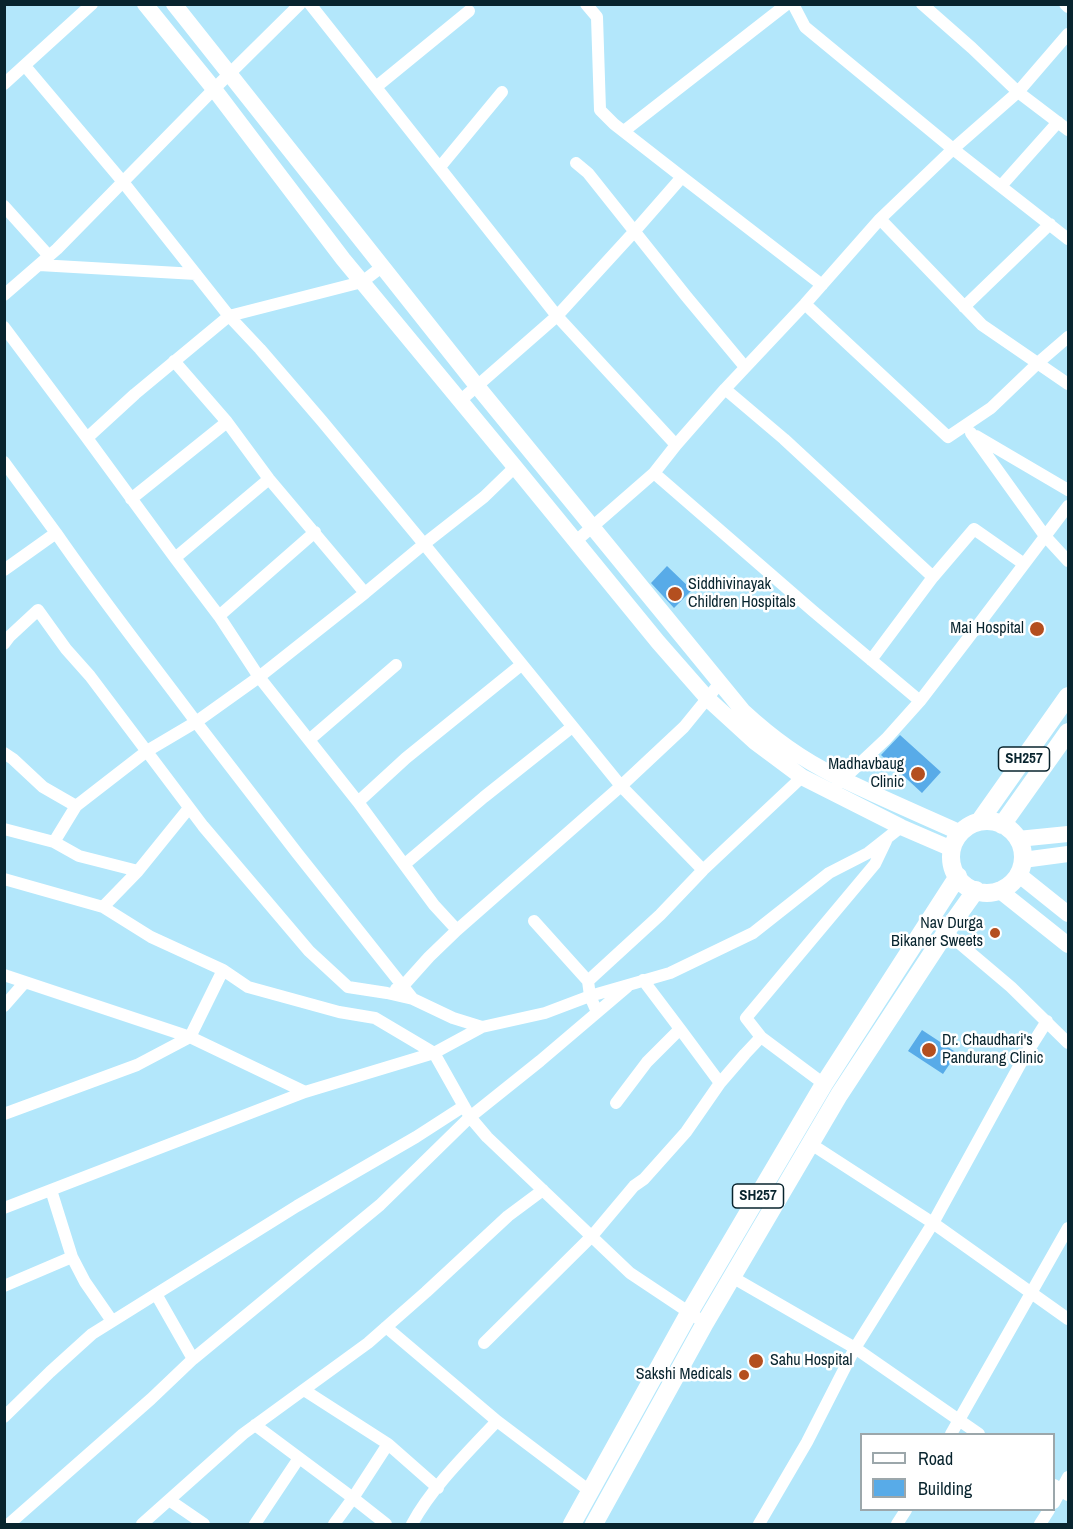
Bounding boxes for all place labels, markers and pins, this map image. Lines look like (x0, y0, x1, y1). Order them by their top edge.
place label: Siddhivinayak Children Hospitals (688, 575, 796, 613)
marker: Siddhivinayak Children Hospitals (666, 585, 684, 603)
place label: Mai Hospital (950, 619, 1024, 639)
marker: Mai Hospital (1028, 620, 1046, 638)
place label: Madhavbaug Clinic (828, 755, 904, 793)
marker: Madhavbaug Clinic (909, 765, 927, 783)
place label: Nav Durga Bikaner Sweets (891, 914, 983, 952)
marker: Nav Durga Bikaner Sweets (988, 926, 1002, 940)
place label: Dr. Chaudhari's Pandurang Clinic (942, 1031, 1043, 1069)
marker: Dr. Chaudhari's Pandurang Clinic (920, 1041, 938, 1059)
place label: Sahu Hospital (770, 1351, 852, 1371)
marker: Sahu Hospital (747, 1352, 765, 1370)
place label: Sakshi Medicals (636, 1365, 732, 1385)
marker: Sakshi Medicals (737, 1368, 751, 1382)

